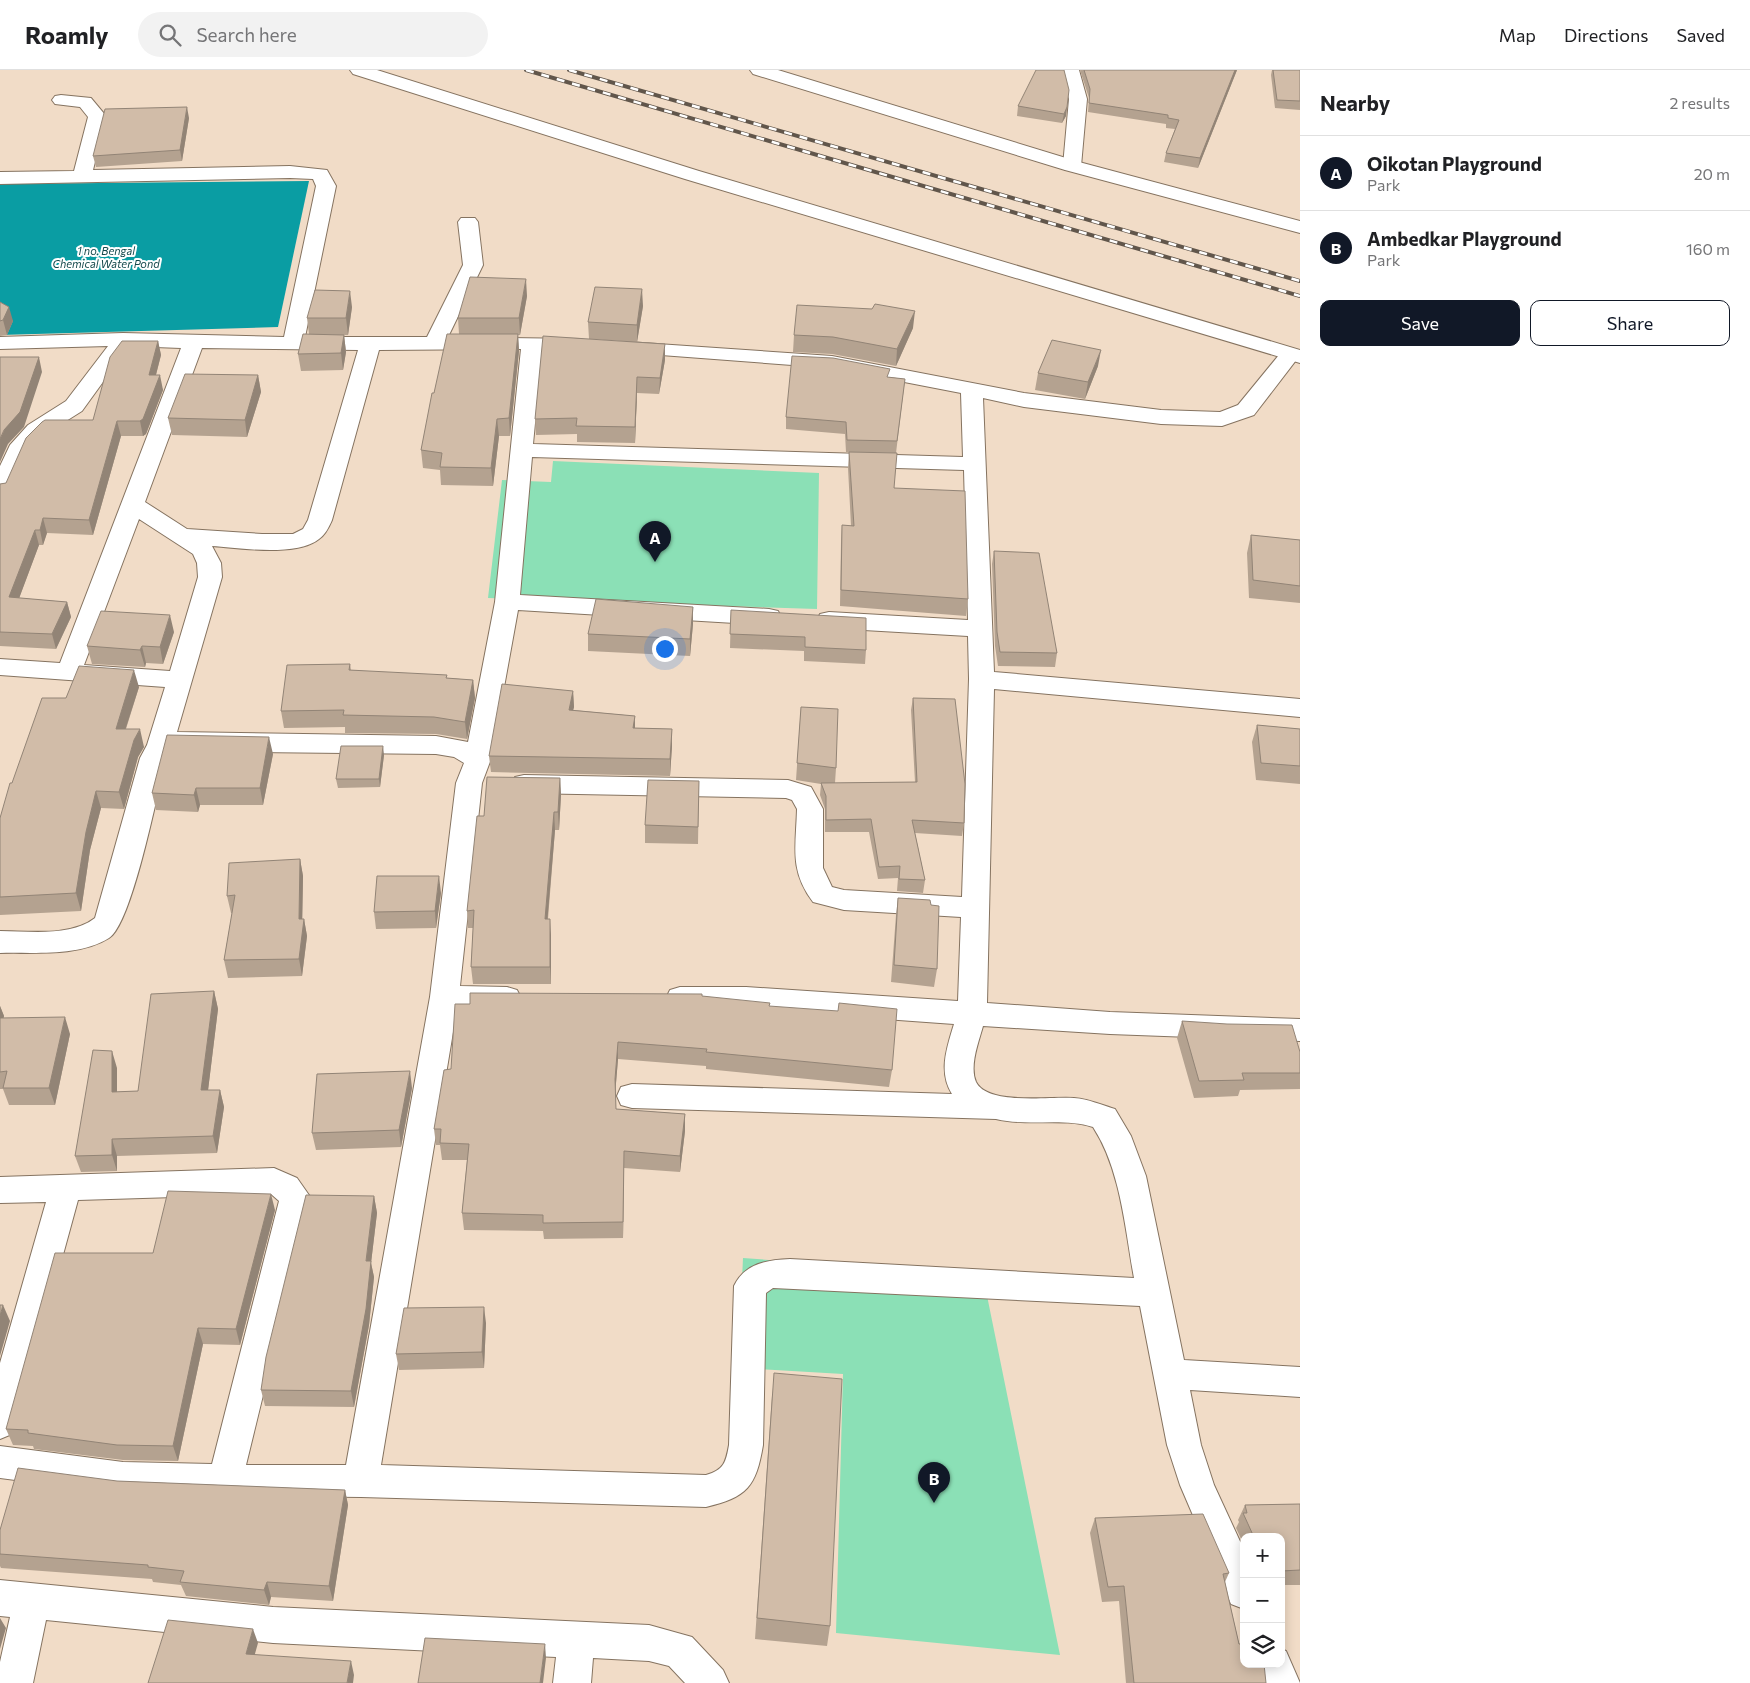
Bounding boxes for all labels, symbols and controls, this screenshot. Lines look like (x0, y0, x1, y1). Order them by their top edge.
search box (138, 12, 488, 57)
text: Roamly (25, 20, 108, 49)
icon: search (156, 21, 184, 49)
text: Search here (196, 23, 297, 46)
text: Map (1499, 24, 1536, 46)
text: Directions (1564, 24, 1648, 46)
text: Saved (1676, 24, 1725, 46)
text: Nearby (1320, 90, 1390, 115)
text: 2 results (1669, 93, 1730, 112)
text: Oikotan Playground (1367, 152, 1542, 175)
text: A (1330, 164, 1342, 183)
text: 20 m (1694, 164, 1730, 183)
text: Park (1367, 175, 1400, 194)
text: Ambedkar Playground (1367, 227, 1562, 250)
text: B (1331, 239, 1341, 258)
text: 160 m (1686, 239, 1730, 258)
water label: 1 no. Bengal Chemical Water Pond (52, 244, 160, 270)
text: Park (1367, 250, 1400, 269)
button: Save (1320, 300, 1520, 346)
button: Share (1530, 300, 1730, 346)
pin: A (639, 521, 671, 562)
your location (652, 636, 678, 662)
pin: B (918, 1462, 950, 1503)
map controls (1240, 1533, 1285, 1668)
button: + (1240, 1533, 1285, 1578)
button: − (1240, 1578, 1285, 1623)
button: layers (1240, 1623, 1285, 1668)

